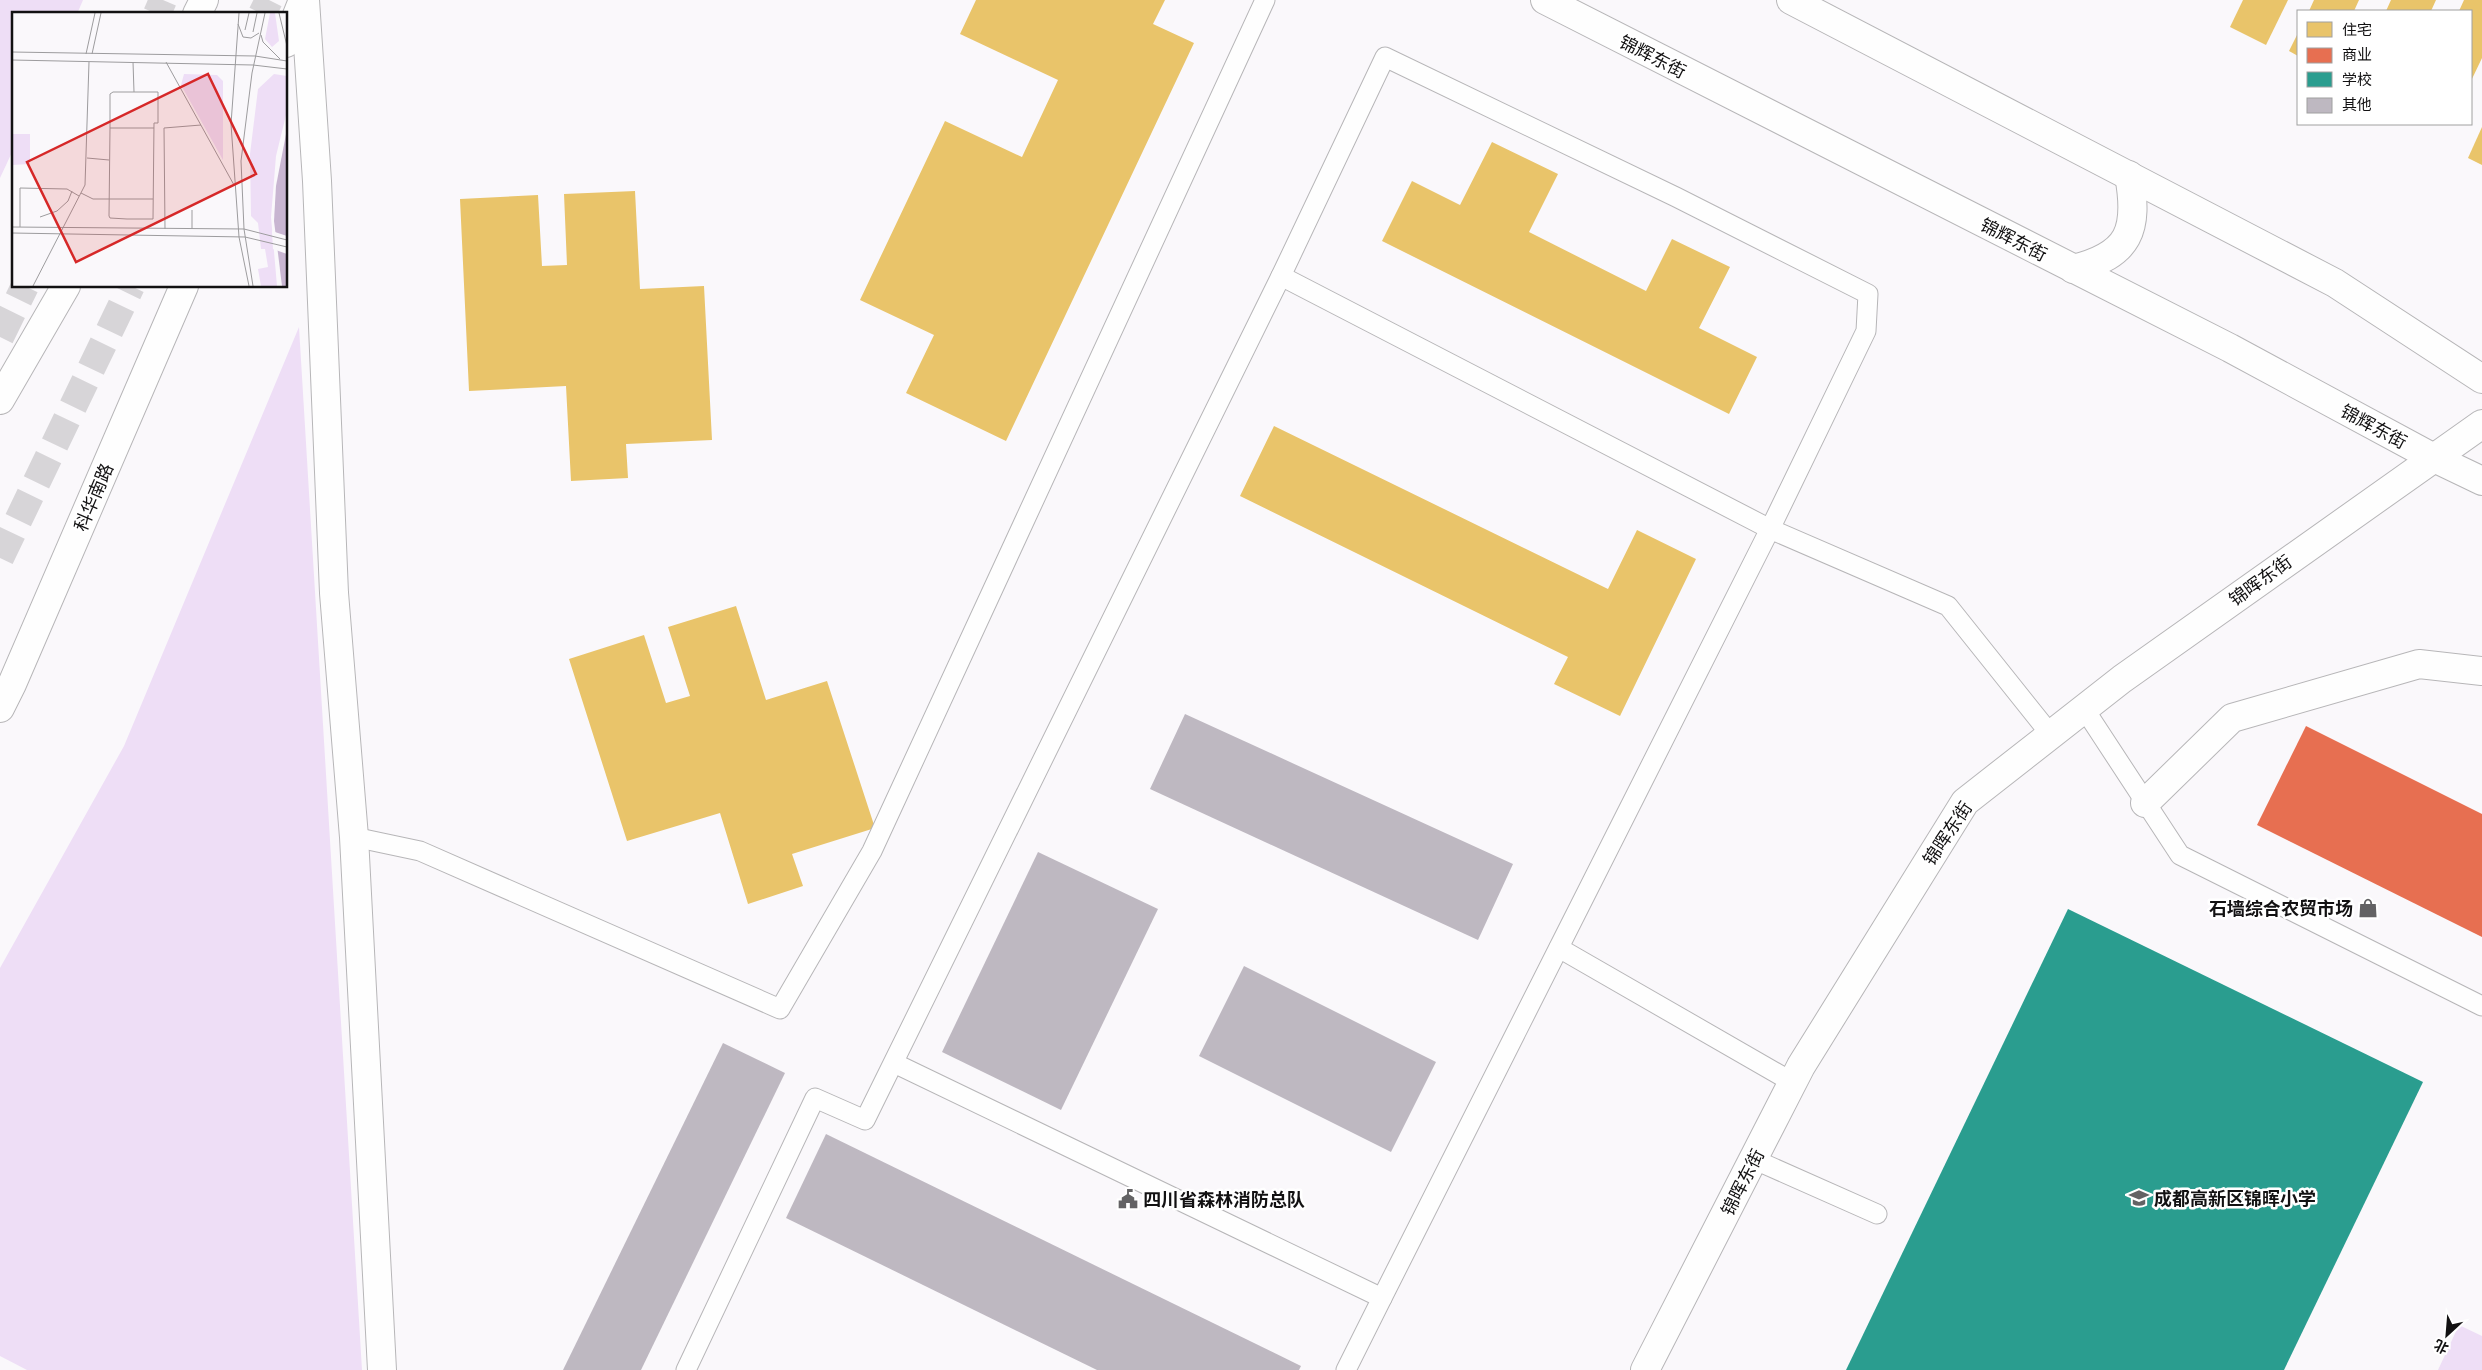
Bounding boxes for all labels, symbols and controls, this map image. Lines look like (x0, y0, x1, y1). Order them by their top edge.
legend (2297, 10, 2472, 125)
inset map (12, 12, 288, 288)
text: 住宅 (2342, 20, 2372, 38)
street label: 锦辉东街 (1616, 30, 1690, 82)
text: 商业 (2342, 45, 2372, 63)
text: 学校 (2342, 70, 2372, 88)
text: 其他 (2342, 95, 2372, 113)
street label: 锦辉东街 (1977, 213, 2051, 265)
street label: 锦辉东街 (2337, 399, 2411, 453)
street label: 科华南路 (69, 460, 117, 534)
street label: 锦晖东街 (2224, 550, 2296, 610)
street label: 锦晖东街 (1918, 797, 1976, 869)
place label: 石墙综合农贸市场 (2209, 897, 2353, 919)
shop icon: 石墙综合农贸市场 (2357, 897, 2379, 919)
street label: 锦晖东街 (1716, 1145, 1768, 1219)
school or university icon: 成都高新区锦晖小学 (2128, 1187, 2150, 1209)
place label: 成都高新区锦晖小学 (2154, 1187, 2316, 1209)
public building icon: 四川省森林消防总队 (1117, 1188, 1139, 1210)
place label: 四川省森林消防总队 (1143, 1188, 1305, 1210)
north arrow (2422, 1310, 2472, 1360)
text: 北 (2431, 1336, 2451, 1358)

